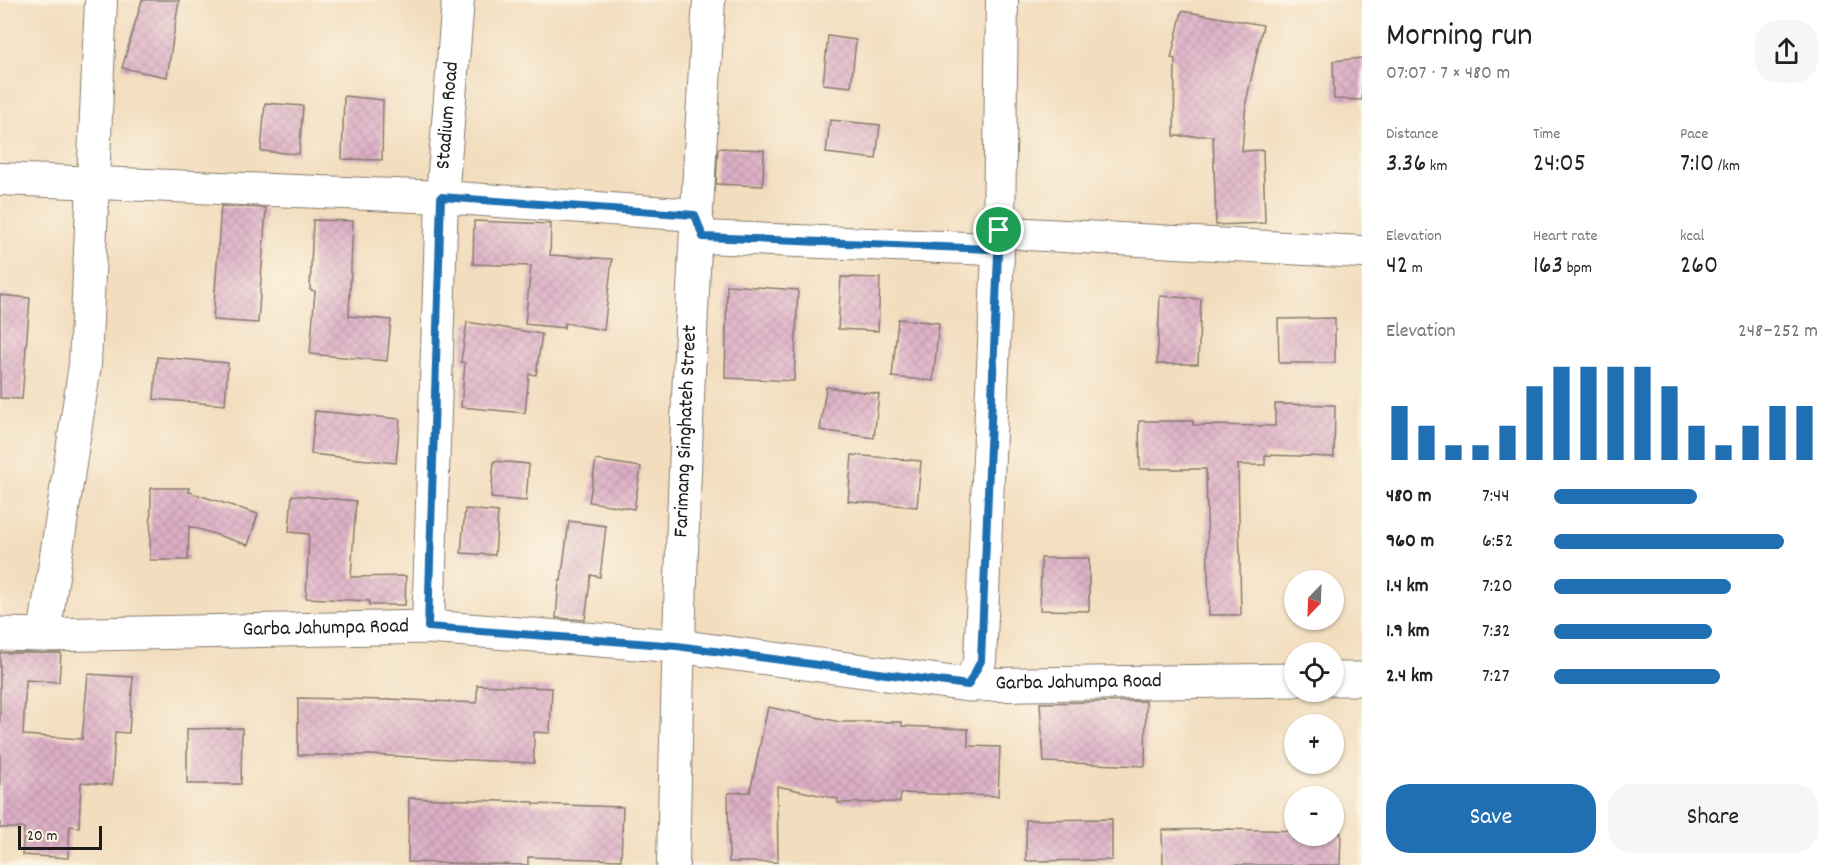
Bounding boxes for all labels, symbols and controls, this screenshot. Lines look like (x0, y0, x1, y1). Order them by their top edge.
text: Morning run (1386, 14, 1533, 61)
button: share (1755, 20, 1818, 83)
street label: Stadium Road (429, 60, 468, 171)
text: 07:07 · 7 × 480 m (1386, 60, 1510, 88)
text: Distance (1386, 123, 1438, 146)
text: Time (1533, 123, 1560, 146)
text: Pace (1680, 123, 1708, 146)
text: 3.36 (1386, 146, 1426, 183)
text: 24:05 (1533, 146, 1586, 183)
text: 7:10 (1680, 146, 1714, 183)
text: km (1426, 155, 1447, 178)
text: /km (1714, 155, 1740, 178)
pin (973, 204, 1024, 255)
icon: arrive (982, 213, 1015, 246)
text: Elevation (1386, 225, 1442, 248)
text: Heart rate (1533, 225, 1598, 248)
text: kcal (1680, 225, 1704, 248)
text: 42 (1386, 248, 1408, 285)
text: 163 (1533, 248, 1563, 285)
text: 260 (1680, 248, 1718, 285)
text: m (1408, 257, 1423, 280)
text: bpm (1563, 257, 1592, 280)
text: Elevation (1386, 318, 1456, 346)
text: 248–252 m (1738, 318, 1818, 346)
street label: Farimang Singhateh Street (667, 324, 706, 538)
text: 480 m (1386, 483, 1432, 511)
text: 7:44 (1482, 483, 1510, 511)
text: 960 m (1386, 528, 1434, 556)
text: 6:52 (1482, 528, 1513, 556)
north arrow (1284, 570, 1344, 630)
map controls (1284, 570, 1344, 846)
text: 1.4 km (1386, 573, 1429, 601)
text: 7:20 (1482, 573, 1513, 601)
street label: Garba Jahumpa Road (242, 612, 409, 646)
text: 1.9 km (1386, 618, 1429, 646)
text: 7:32 (1482, 618, 1511, 646)
button: locate (1284, 642, 1344, 702)
text: 2.4 km (1386, 663, 1433, 691)
text: 7:27 (1482, 663, 1509, 691)
street label: Garba Jahumpa Road (995, 667, 1162, 700)
button: + (1284, 714, 1344, 774)
button: Save (1386, 784, 1596, 853)
button: Share (1608, 784, 1818, 853)
button: − (1284, 786, 1344, 846)
scale bar (18, 823, 102, 850)
text: 20 m (27, 825, 57, 848)

